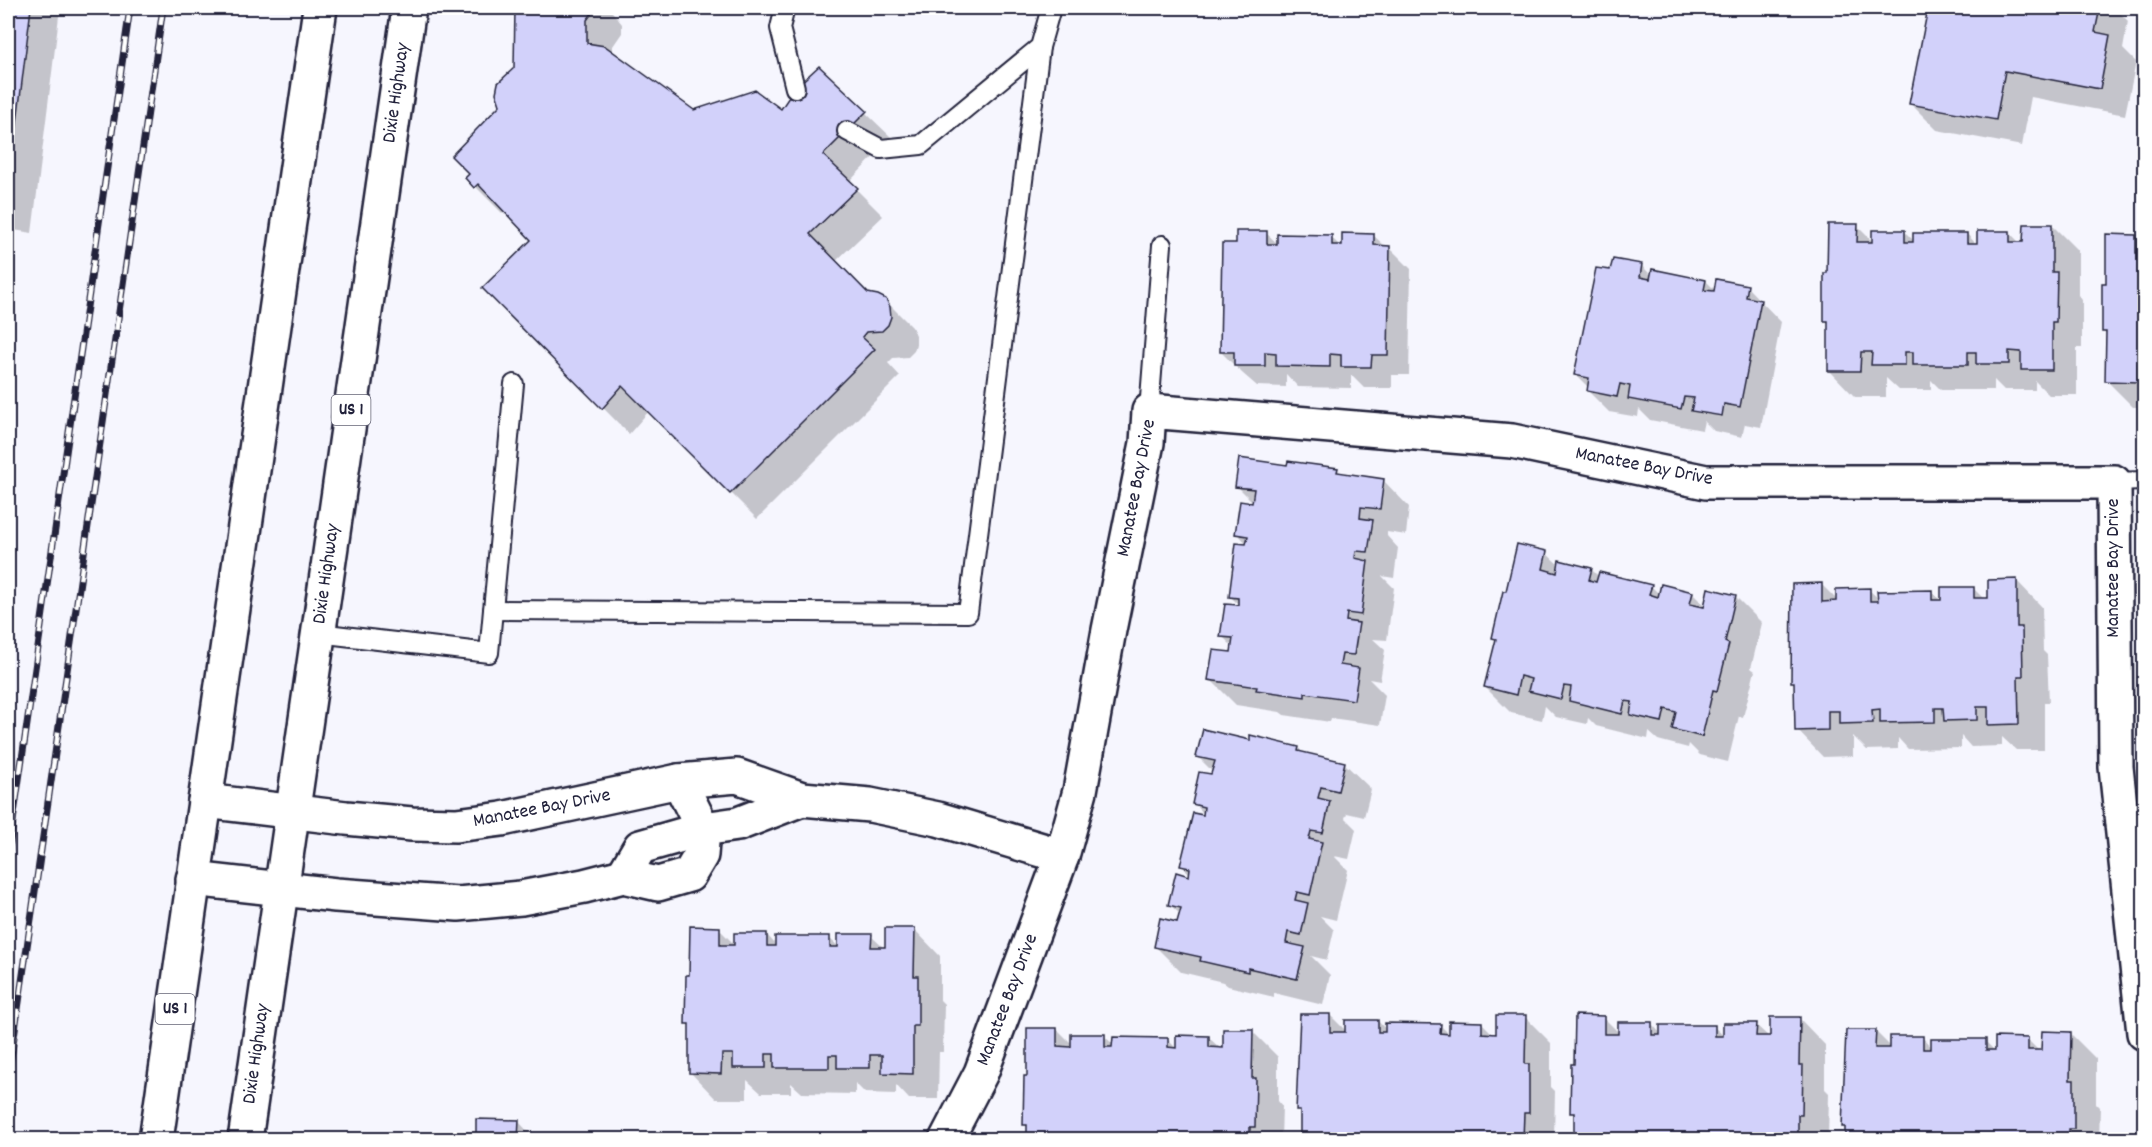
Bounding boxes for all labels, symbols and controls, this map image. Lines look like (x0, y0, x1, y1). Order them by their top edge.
street label: Dixie Highway (376, 40, 418, 145)
road number: US 1 (332, 395, 370, 425)
street label: Manatee Bay Drive (1110, 417, 1164, 559)
street label: Manatee Bay Drive (1573, 440, 1715, 494)
street label: Manatee Bay Drive (2100, 498, 2128, 638)
street label: Dixie Highway (306, 521, 348, 626)
street label: Manatee Bay Drive (471, 782, 613, 836)
street label: Manatee Bay Drive (970, 930, 1046, 1070)
road number: US 1 (156, 994, 195, 1024)
street label: Dixie Highway (236, 1001, 278, 1106)

